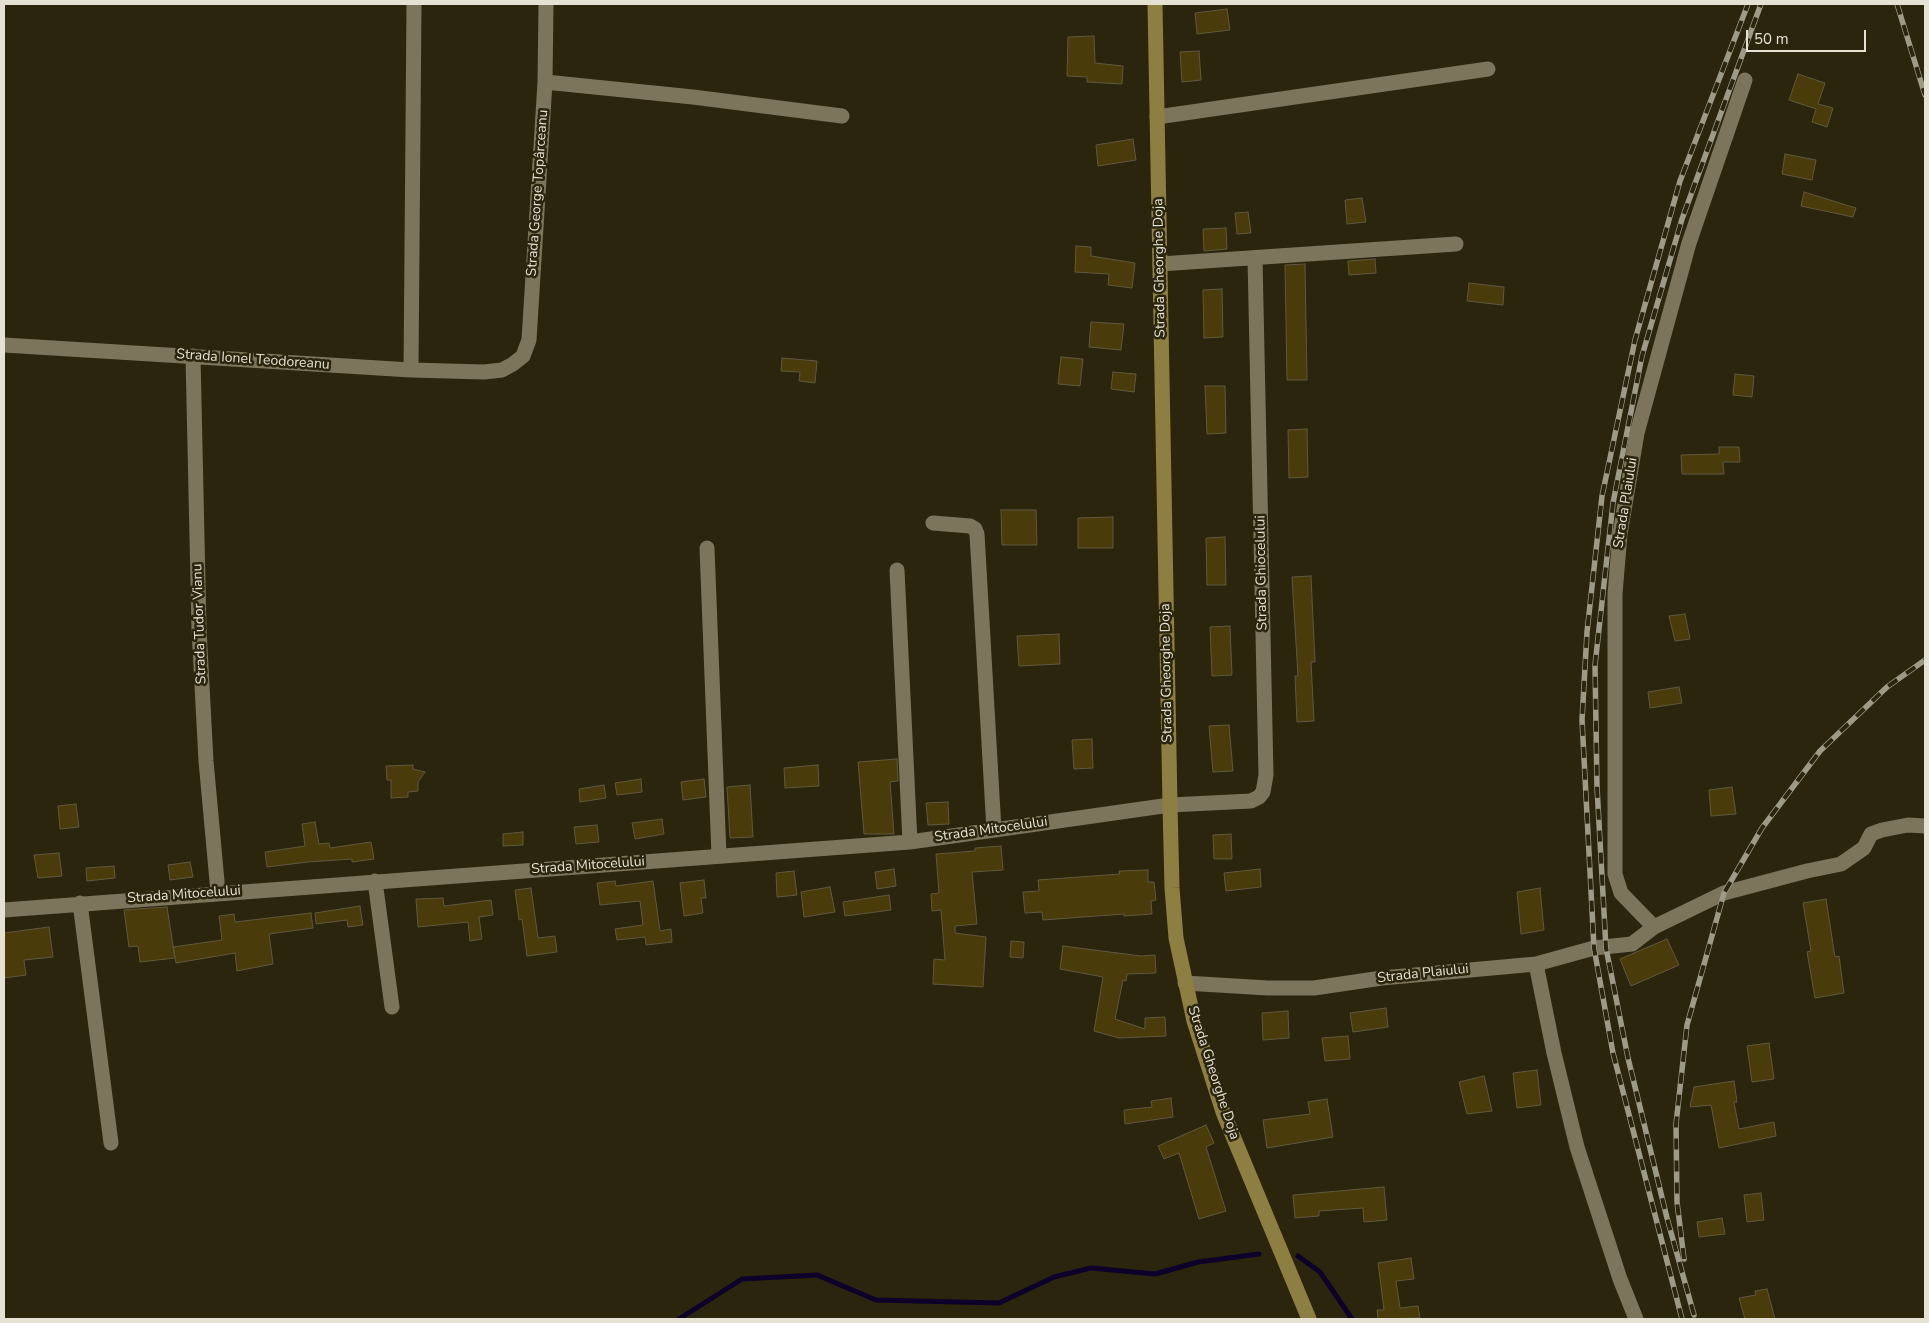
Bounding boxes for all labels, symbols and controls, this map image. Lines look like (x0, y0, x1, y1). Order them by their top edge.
scale bar (1749, 20, 1869, 52)
text: 50 m (1754, 29, 1789, 49)
street label: Strada George Topârceanu (524, 109, 552, 277)
street label: Strada Gheorghe Doja (1150, 198, 1170, 338)
street label: Strada Ionel Teodoreanu (176, 346, 330, 374)
street label: Strada Plaiului (1611, 456, 1641, 550)
street label: Strada Ghiocelului (1253, 515, 1271, 631)
street label: Strada Tudor Vianu (189, 563, 211, 685)
street label: Strada Gheorghe Doja (1157, 603, 1177, 743)
street label: Strada Mitocelului (933, 814, 1049, 846)
street label: Strada Mitocelului (531, 854, 645, 878)
street label: Strada Mitocelului (127, 883, 241, 907)
street label: Strada Plaiului (1376, 961, 1470, 987)
street label: Strada Gheorghe Doja (1183, 1004, 1243, 1142)

